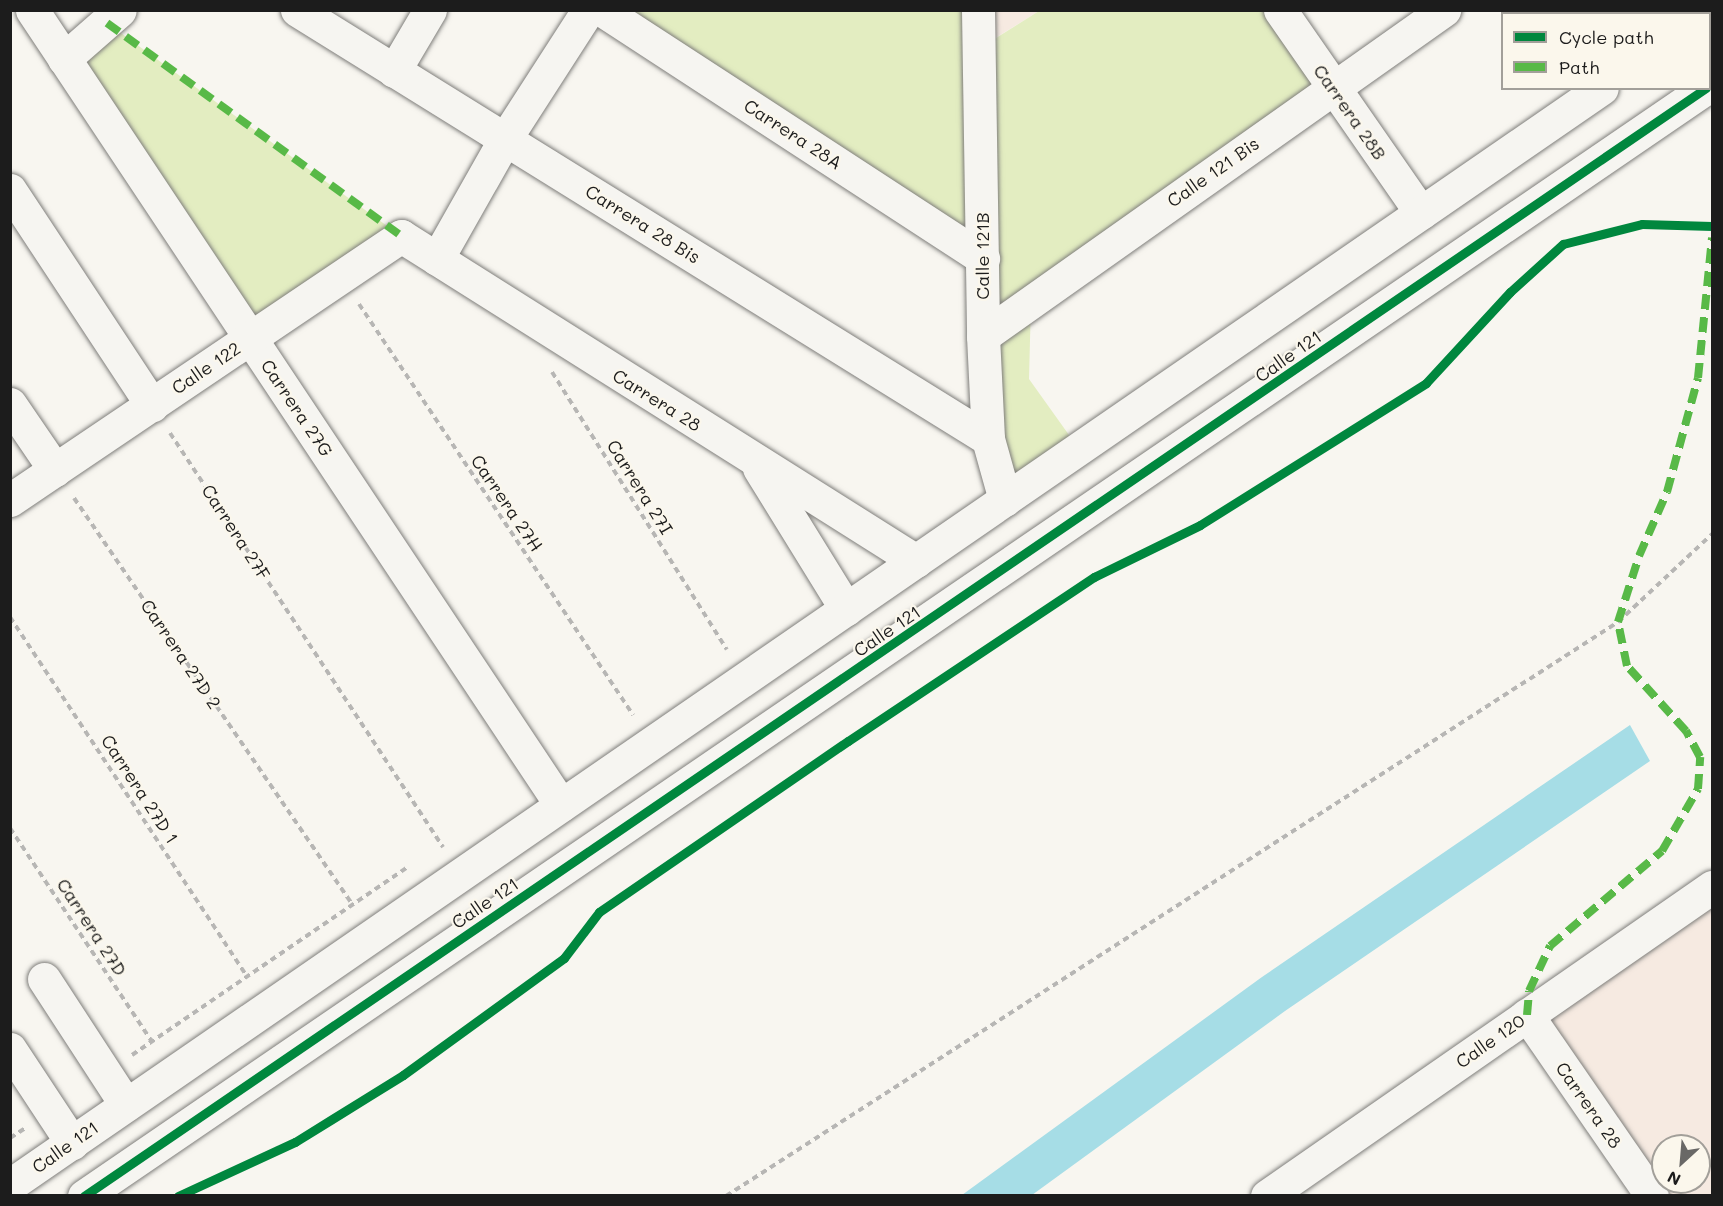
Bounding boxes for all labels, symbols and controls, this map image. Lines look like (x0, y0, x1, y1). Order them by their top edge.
legend (1501, 12, 1711, 90)
text: Cycle path (1559, 25, 1654, 49)
text: Path (1559, 55, 1599, 79)
street label: Carrera 28B (1309, 60, 1391, 164)
street label: Carrera 28A (740, 94, 846, 174)
street label: Calle 121 Bis (1163, 132, 1263, 212)
street label: Carrera 28 Bis (582, 180, 704, 268)
street label: Calle 121B (971, 212, 993, 300)
street label: Calle 121 (1251, 325, 1325, 387)
street label: Calle 122 (168, 337, 244, 399)
street label: Carrera 27G (257, 355, 337, 461)
street label: Carrera 28 (609, 364, 705, 436)
street label: Carrera 27I (602, 436, 678, 538)
street label: Carrera 27H (467, 450, 547, 556)
street label: Carrera 27F (197, 480, 275, 584)
street label: Carrera 27D 2 (136, 595, 226, 713)
street label: Calle 121 (849, 601, 925, 661)
street label: Carrera 27D 1 (97, 730, 183, 848)
street label: Calle 121 (447, 873, 523, 933)
street label: Carrera 27D (53, 874, 131, 980)
street label: Calle 120 (1451, 1009, 1529, 1073)
street label: Carrera 28 (1551, 1058, 1627, 1152)
street label: Calle 121 (28, 1116, 102, 1178)
north arrow (1651, 1134, 1711, 1194)
text: N (1664, 1167, 1684, 1191)

